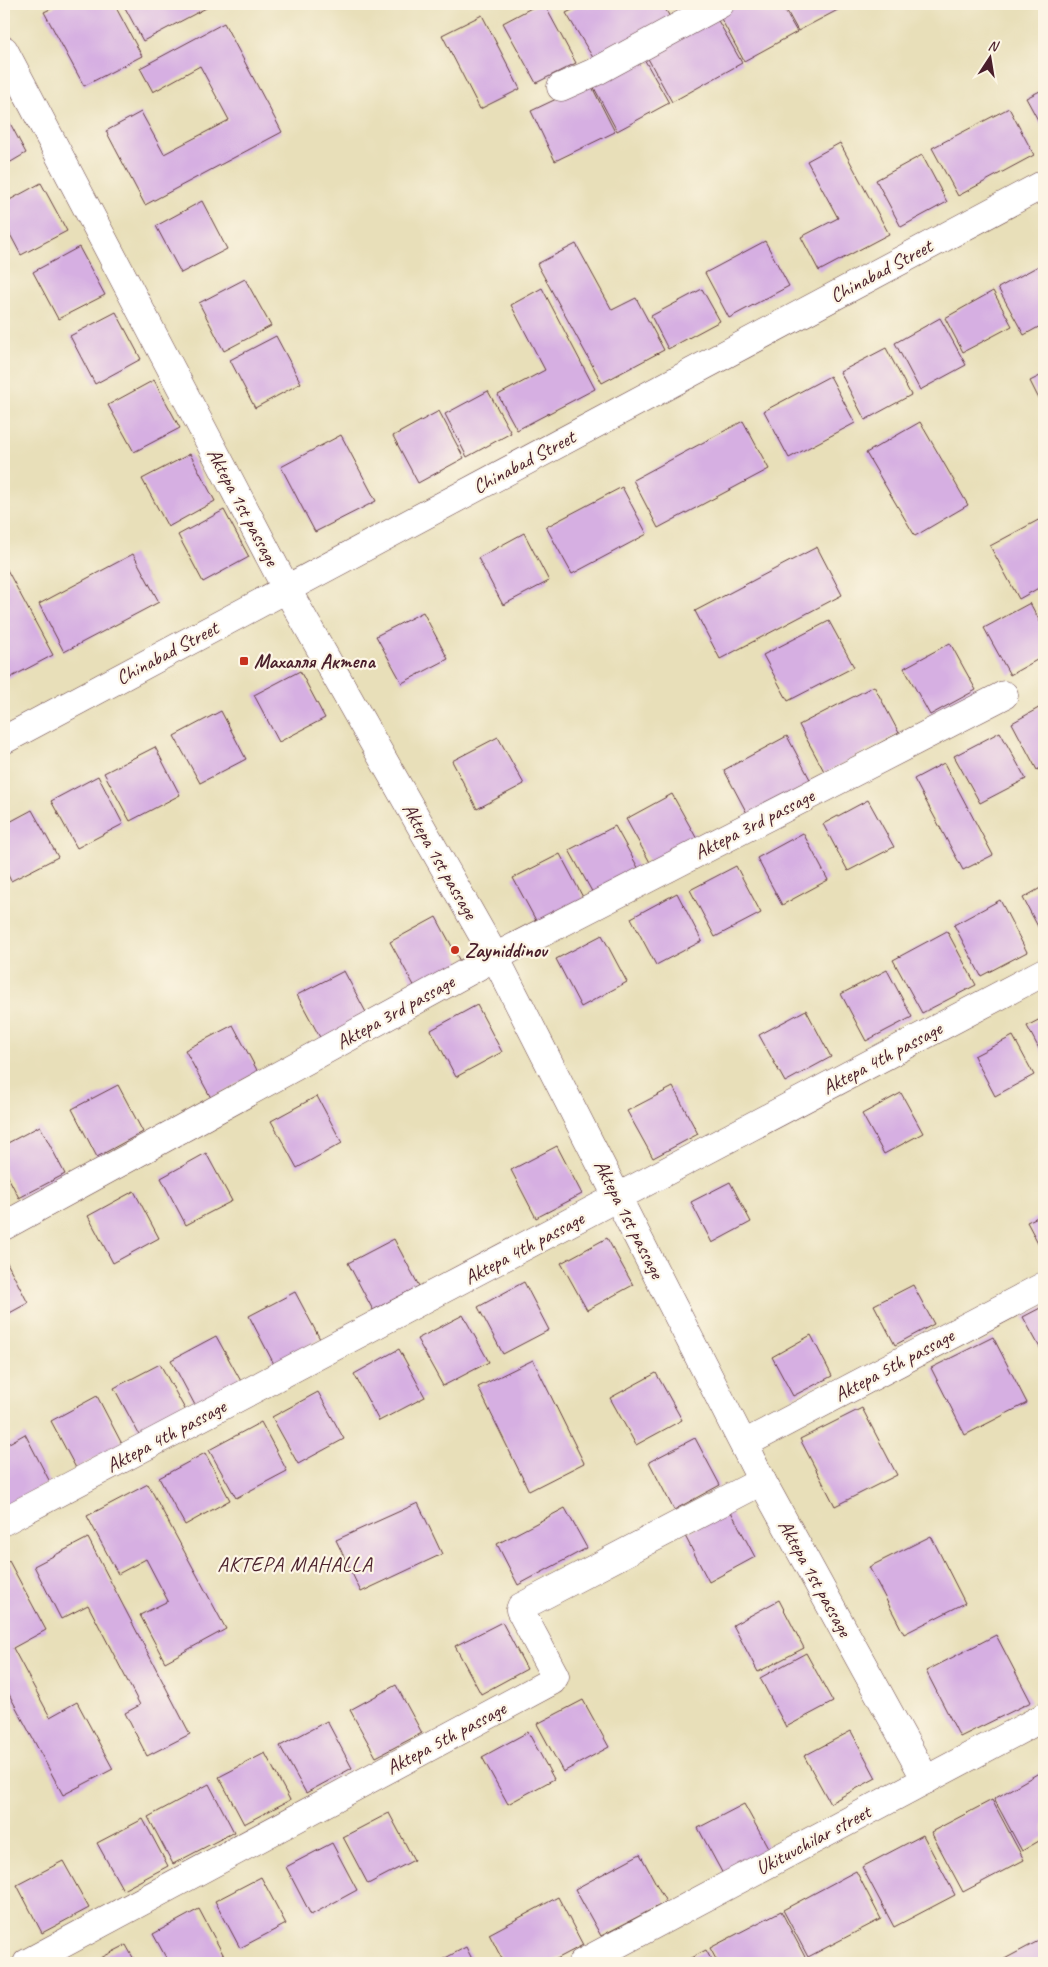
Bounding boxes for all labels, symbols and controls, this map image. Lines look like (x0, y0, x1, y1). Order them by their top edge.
north arrow (966, 32, 1016, 82)
text: N (987, 37, 1001, 55)
street label: Chinabad Street (826, 233, 939, 308)
street label: Chinabad Street (469, 424, 582, 499)
street label: Aktepa 1st passage (202, 444, 285, 571)
street label: Chinabad Street (112, 615, 225, 690)
place label: Махалля Актепа (254, 649, 376, 674)
marker: Махалля Актепа (238, 655, 250, 667)
street label: Aktepa 3rd passage (690, 782, 820, 865)
street label: Aktepa 1st passage (397, 799, 484, 925)
place label: Zayniddinov (465, 938, 549, 963)
marker: Zayniddinov (449, 944, 461, 956)
street label: Aktepa 3rd passage (332, 969, 460, 1055)
street label: Aktepa 4th passage (818, 1015, 947, 1100)
street label: Aktepa 1st passage (588, 1156, 670, 1284)
street label: Aktepa 4th passage (460, 1205, 589, 1290)
street label: Aktepa 5th passage (830, 1322, 959, 1407)
street label: Aktepa 4th passage (102, 1393, 231, 1478)
street label: Aktepa 1st passage (773, 1515, 858, 1642)
district label: AKTEPA MAHALLA (217, 1551, 373, 1577)
street label: Aktepa 5th passage (382, 1695, 511, 1780)
street label: Ukituvchilar street (751, 1798, 877, 1881)

